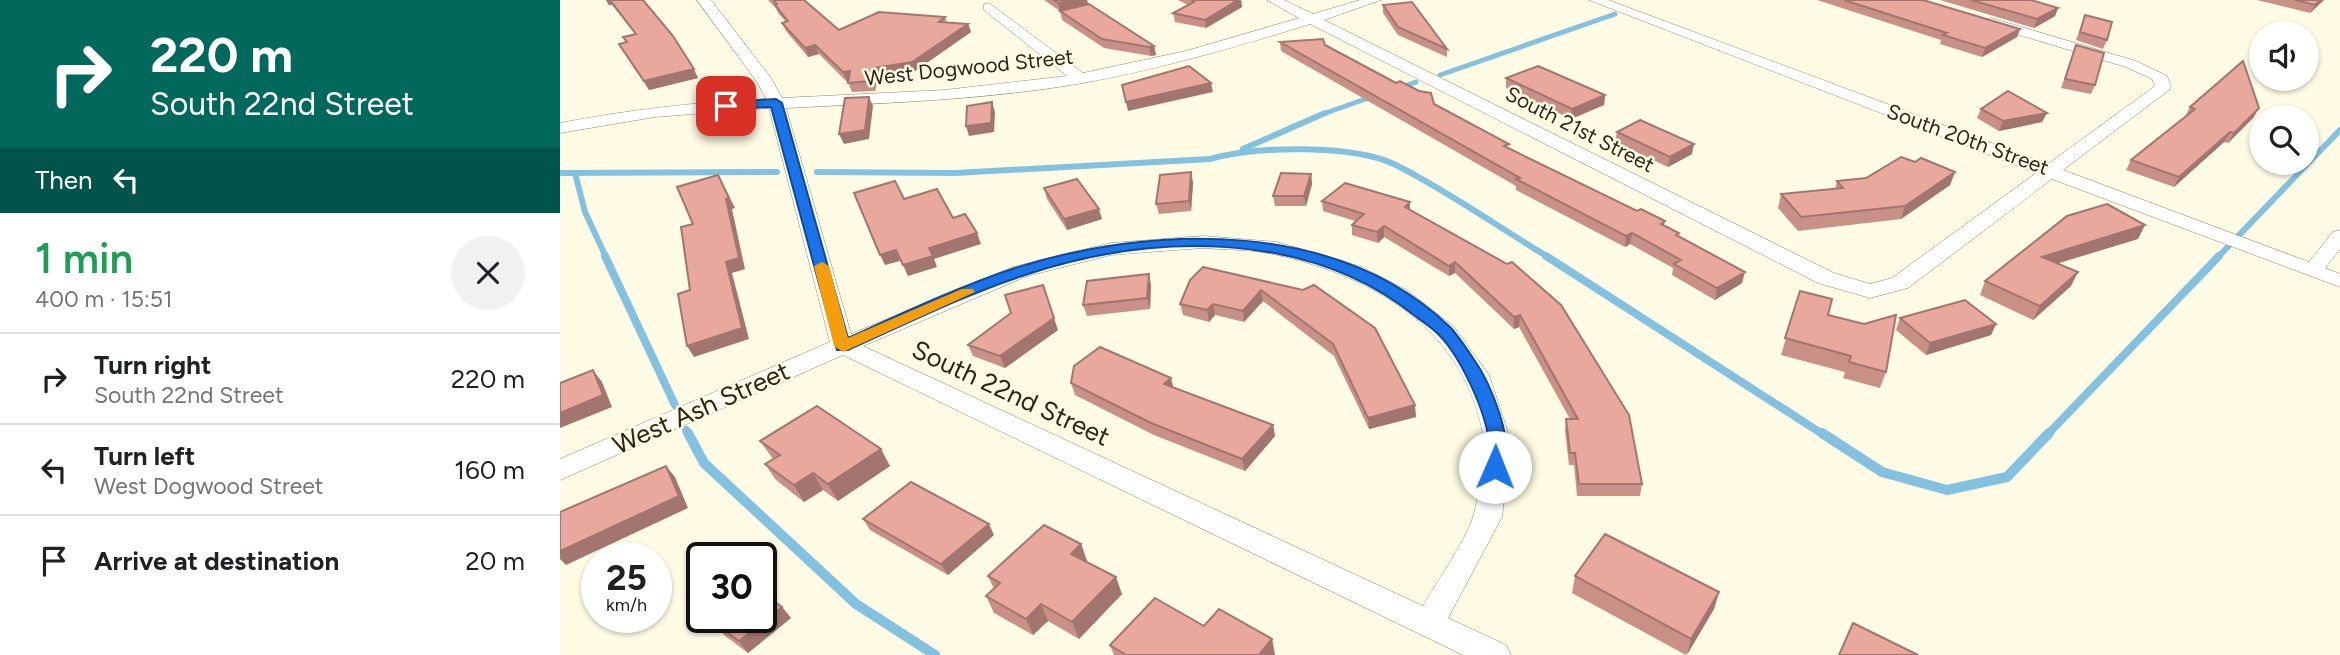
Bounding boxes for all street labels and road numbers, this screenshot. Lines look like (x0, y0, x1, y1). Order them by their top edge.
street label: West Dogwood Street (864, 44, 1075, 90)
street label: South 21st Street (1501, 81, 1659, 177)
street label: South 20th Street (1884, 98, 2052, 180)
street label: South 22nd Street (907, 333, 1115, 453)
street label: West Ash Street (608, 355, 794, 461)

